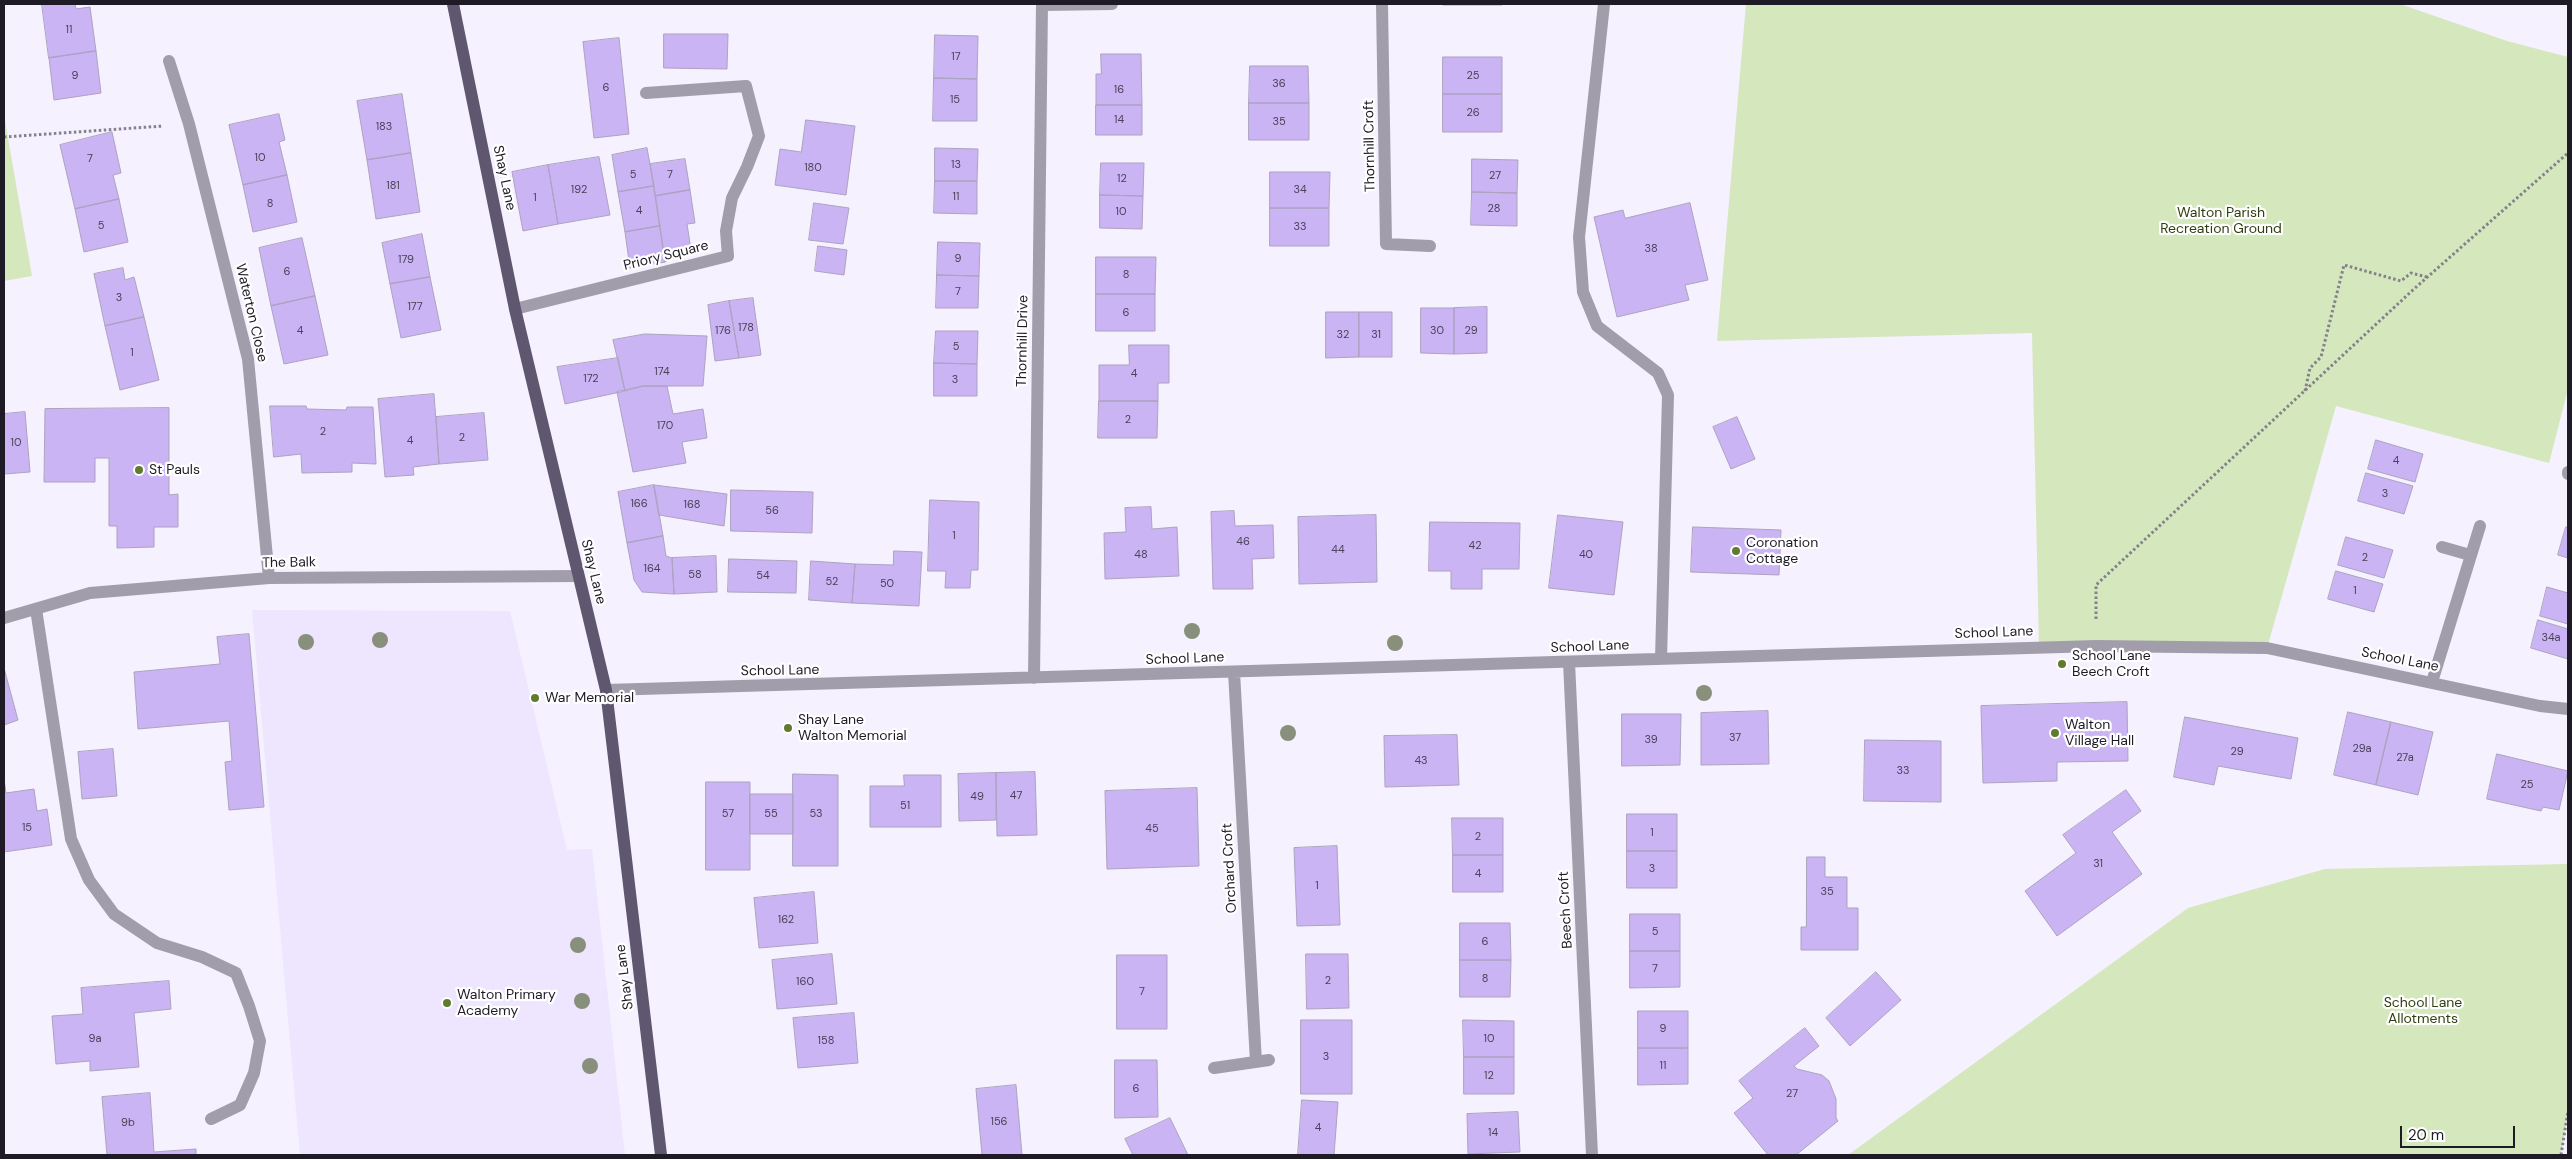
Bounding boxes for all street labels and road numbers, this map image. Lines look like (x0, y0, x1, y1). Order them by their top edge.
street label: Thornhill Croft (1361, 100, 1379, 192)
street label: Shay Lane (489, 144, 519, 212)
street label: Priory Square (622, 237, 710, 275)
street label: Waterton Close (232, 262, 270, 364)
street label: Thornhill Drive (1014, 295, 1032, 387)
street label: Shay Lane (577, 538, 609, 606)
street label: The Balk (262, 554, 316, 572)
street label: School Lane (1954, 623, 2034, 643)
street label: School Lane (1550, 637, 1630, 657)
street label: School Lane (2360, 644, 2440, 676)
street label: School Lane (1145, 649, 1225, 669)
street label: School Lane (741, 662, 819, 680)
street label: Orchard Croft (1219, 822, 1241, 914)
street label: Beech Croft (1556, 871, 1576, 949)
street label: Shay Lane (613, 943, 637, 1011)

